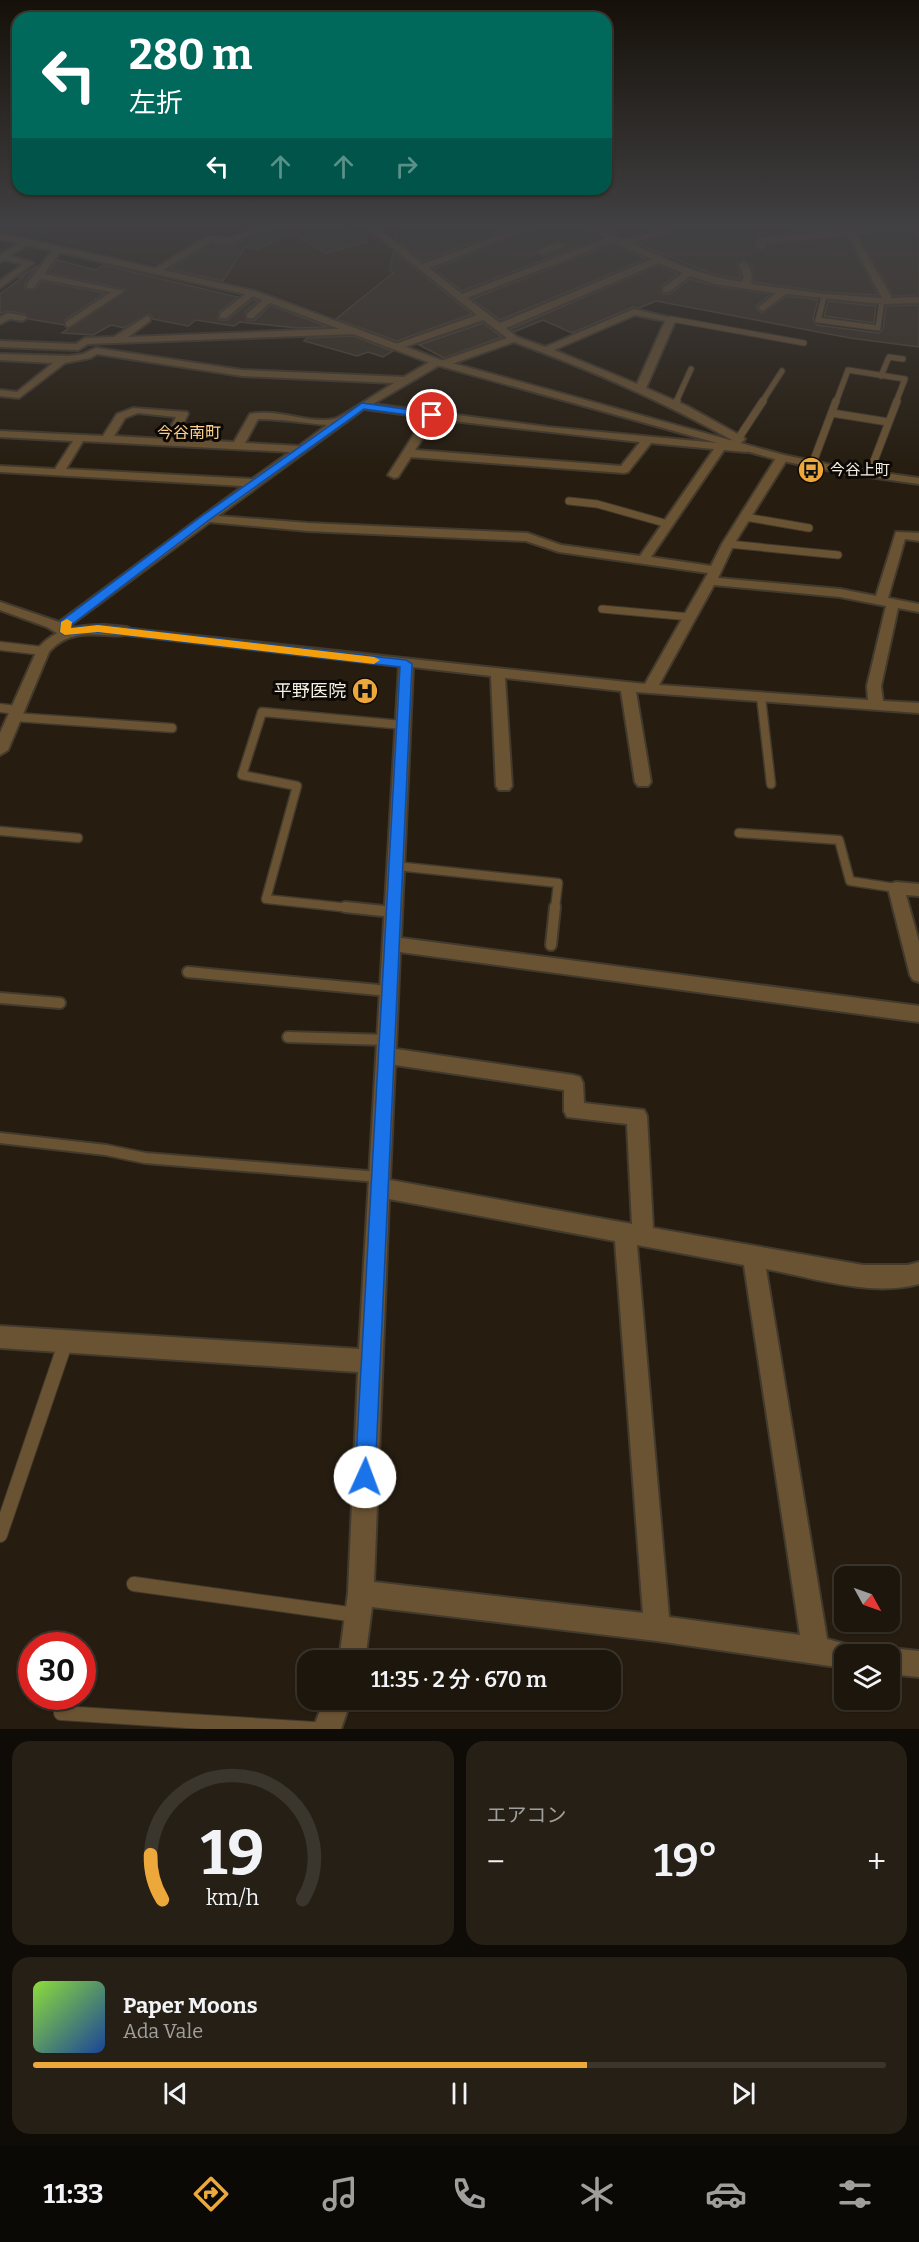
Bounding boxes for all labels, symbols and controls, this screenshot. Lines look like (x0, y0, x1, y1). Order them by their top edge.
text: 280 m (129, 30, 252, 80)
icon: left (30, 36, 108, 114)
text: 左折 (129, 87, 183, 119)
icon: left (201, 150, 234, 183)
icon: ahead (264, 150, 297, 183)
icon: ahead (327, 150, 360, 183)
icon: right (390, 150, 423, 183)
pin (406, 389, 457, 440)
icon: arrive (415, 398, 448, 431)
district label: 今谷南町 (157, 423, 221, 442)
bus stop icon: 今谷上町 (796, 455, 826, 485)
place label: 今谷上町 (830, 461, 890, 479)
hospital icon: 平野医院 (350, 676, 380, 706)
place label: 平野医院 (274, 680, 346, 702)
position arrow (333, 1445, 397, 1509)
north arrow (834, 1566, 900, 1632)
map controls (834, 1566, 900, 1710)
speed limit sign: 30 (18, 1632, 96, 1710)
button: layers (834, 1644, 900, 1710)
text: 11:35 · 2 分 · 670 m (371, 1666, 547, 1693)
text: エアコン (487, 1803, 567, 1827)
text: 19 (201, 1816, 265, 1891)
text: 19° (653, 1834, 718, 1888)
text: − (487, 1842, 505, 1882)
text: + (867, 1842, 886, 1882)
text: km/h (206, 1885, 259, 1911)
text: Paper Moons (123, 1992, 258, 2019)
text: Ada Vale (123, 2019, 203, 2043)
icon: previous (159, 2077, 192, 2110)
icon: pause (443, 2077, 476, 2110)
icon: next (727, 2077, 760, 2110)
icon: directions (190, 2173, 232, 2215)
icon: music (319, 2173, 361, 2215)
icon: phone (448, 2173, 490, 2215)
icon: climate (576, 2173, 618, 2215)
icon: car (705, 2173, 747, 2215)
icon: filters (834, 2173, 876, 2215)
text: 11:33 (43, 2178, 104, 2210)

